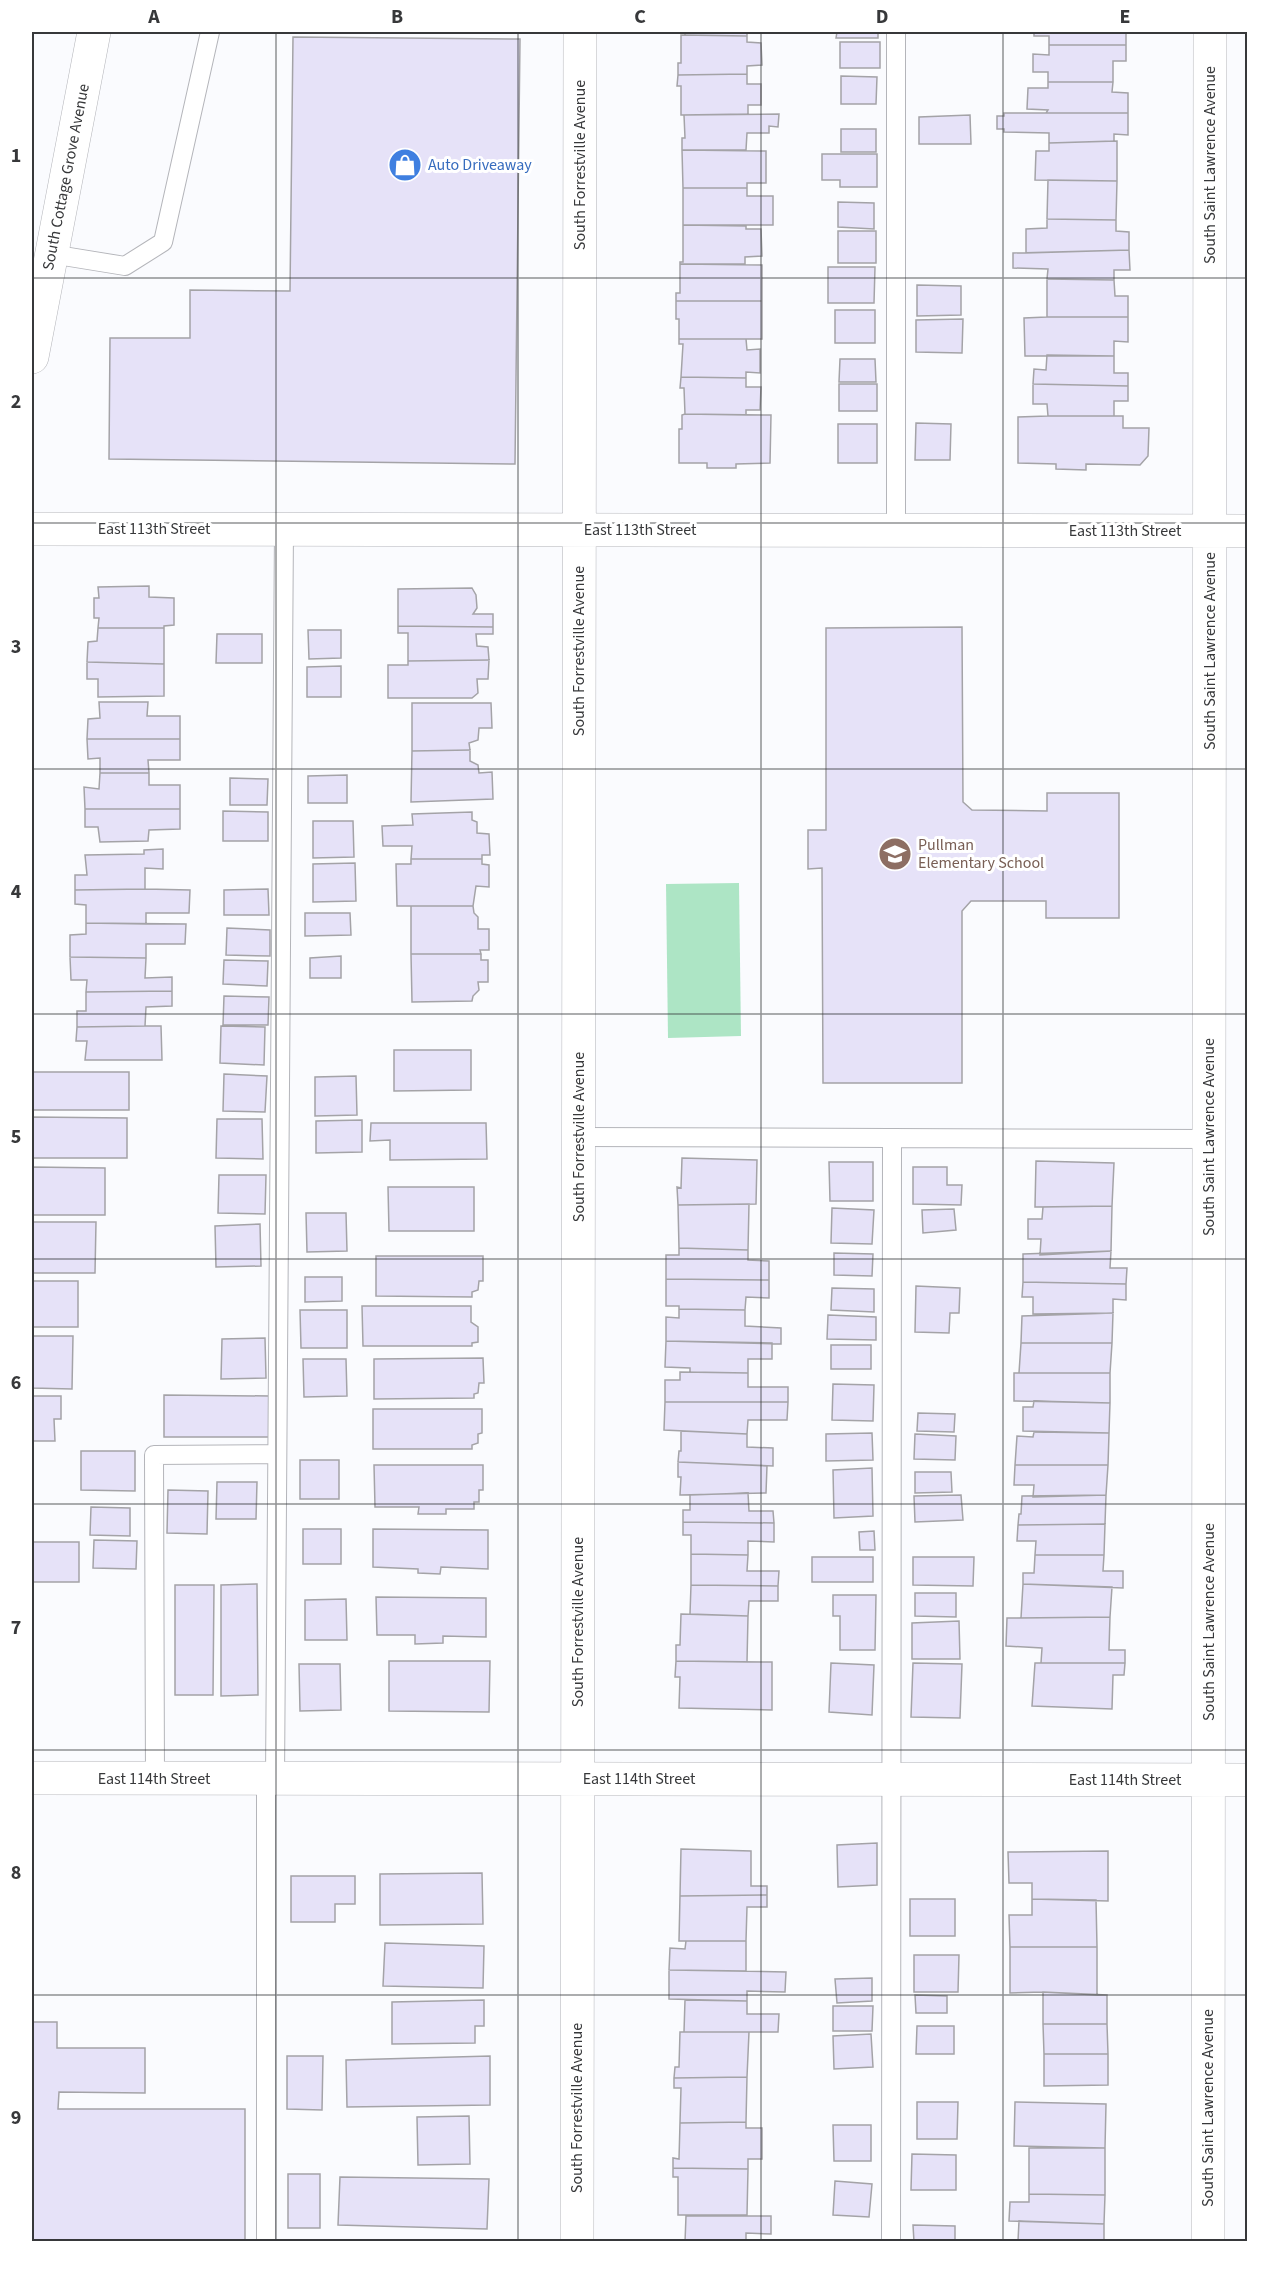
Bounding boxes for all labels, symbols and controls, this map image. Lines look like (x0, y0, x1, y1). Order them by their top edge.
text: A (147, 3, 160, 31)
text: B (391, 3, 403, 31)
text: C (634, 3, 646, 31)
text: D (876, 3, 888, 31)
text: E (1120, 3, 1130, 31)
street label: South Saint Lawrence Avenue (1199, 66, 1221, 264)
street label: South Forrestville Avenue (569, 80, 591, 250)
street label: South Cottage Grove Avenue (37, 82, 95, 272)
text: 1 (11, 142, 21, 170)
shop icon: Auto Driveaway (387, 147, 423, 183)
place label: Auto Driveaway (428, 154, 532, 176)
text: 2 (11, 388, 21, 416)
street label: East 113th Street (98, 518, 211, 540)
street label: East 113th Street (584, 519, 697, 541)
street label: East 113th Street (1069, 520, 1182, 542)
street label: South Saint Lawrence Avenue (1199, 552, 1221, 750)
street label: South Forrestville Avenue (568, 566, 590, 736)
text: 3 (11, 633, 21, 661)
place label: Pullman Elementary School (918, 834, 1044, 874)
school or university icon: Pullman Elementary School (877, 836, 913, 872)
text: 4 (11, 878, 22, 906)
street label: South Saint Lawrence Avenue (1198, 1038, 1220, 1236)
street label: South Forrestville Avenue (568, 1052, 590, 1222)
text: 5 (11, 1123, 21, 1151)
text: 6 (11, 1369, 21, 1397)
street label: South Saint Lawrence Avenue (1198, 1523, 1220, 1721)
street label: South Forrestville Avenue (567, 1537, 589, 1707)
text: 7 (11, 1614, 21, 1642)
street label: East 114th Street (98, 1768, 211, 1790)
street label: East 114th Street (583, 1768, 696, 1790)
street label: East 114th Street (1069, 1769, 1182, 1791)
text: 8 (11, 1859, 21, 1887)
street label: South Saint Lawrence Avenue (1197, 2009, 1219, 2207)
street label: South Forrestville Avenue (566, 2023, 588, 2193)
text: 9 (11, 2104, 21, 2132)

